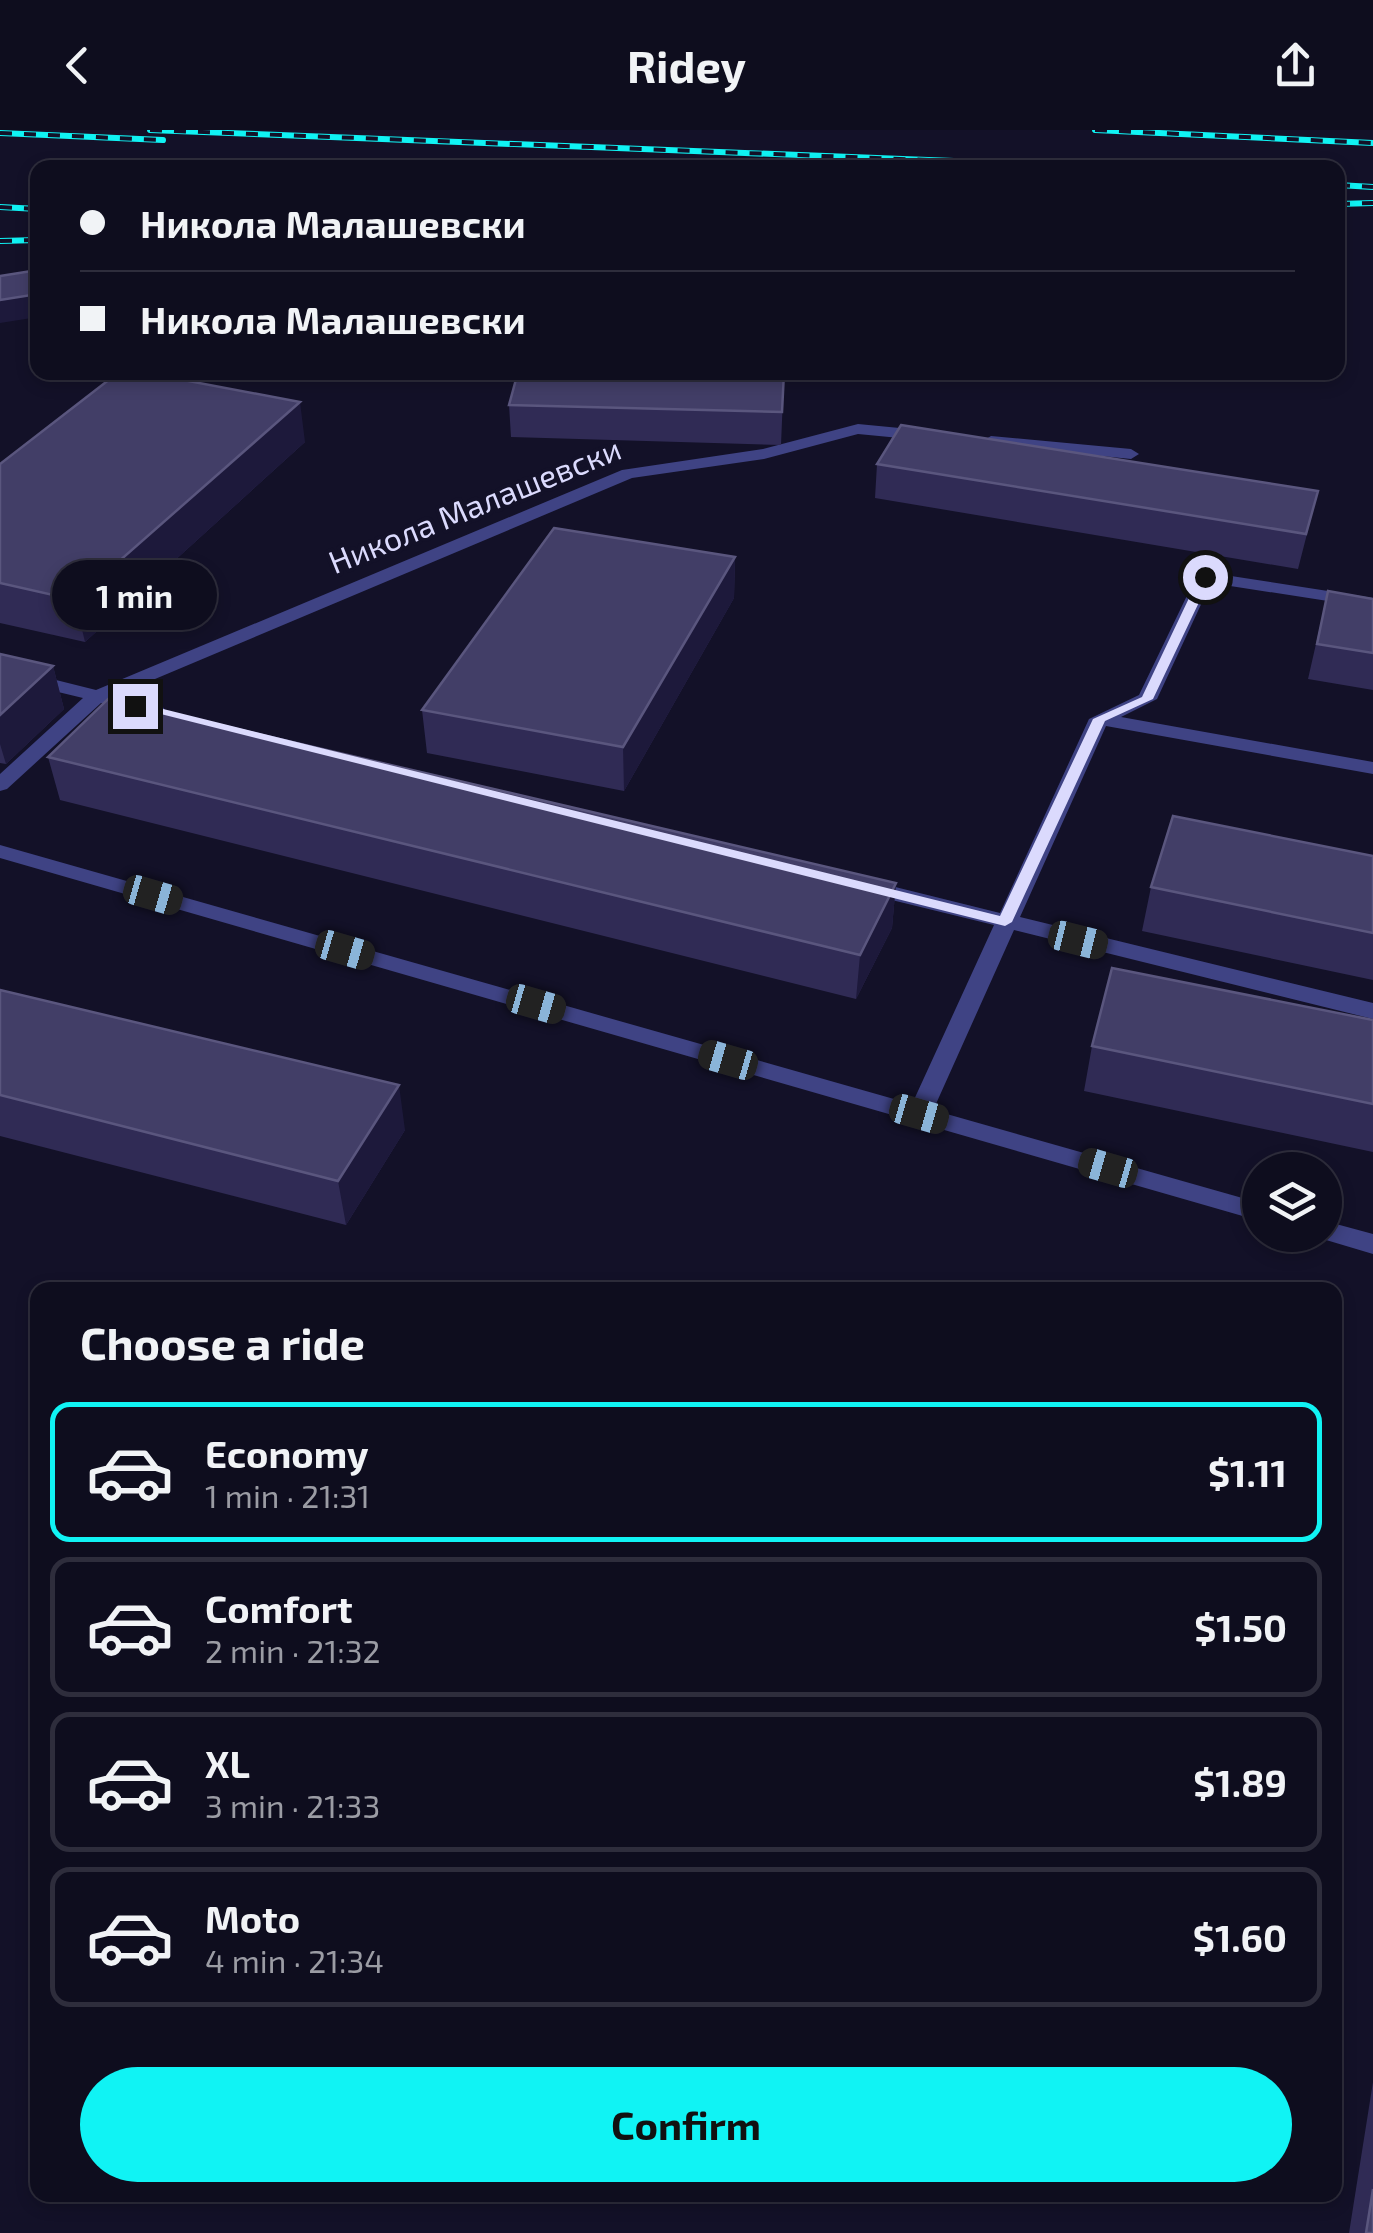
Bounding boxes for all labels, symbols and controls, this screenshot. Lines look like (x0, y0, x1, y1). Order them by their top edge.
icon: back (50, 38, 105, 93)
text: Ridey (627, 38, 746, 92)
icon: share (1268, 38, 1323, 93)
text: Никола Малашевски (140, 200, 526, 246)
text: Никола Малашевски (140, 296, 526, 342)
street label: Никола Малашевски (323, 428, 626, 580)
route start (1183, 555, 1228, 600)
callout: 1 min (52, 561, 218, 631)
text: 1 min (96, 576, 173, 614)
route end (113, 684, 158, 729)
car (120, 872, 186, 918)
car (1045, 918, 1111, 962)
car (312, 927, 378, 973)
car (503, 981, 569, 1027)
car (695, 1037, 761, 1083)
car (886, 1091, 952, 1137)
car (1075, 1145, 1141, 1191)
map controls (1242, 1152, 1342, 1252)
button: layers (1242, 1152, 1342, 1252)
text: Choose a ride (80, 1315, 365, 1369)
icon: car (85, 1427, 175, 1517)
text: Economy (205, 1430, 369, 1476)
text: $1.11 (1208, 1449, 1287, 1495)
text: 1 min · 21:31 (205, 1476, 370, 1514)
icon: car (85, 1582, 175, 1672)
text: Comfort (205, 1585, 353, 1631)
text: $1.50 (1194, 1604, 1287, 1650)
text: 2 min · 21:32 (205, 1631, 381, 1669)
icon: car (85, 1737, 175, 1827)
text: XL (205, 1740, 250, 1786)
text: $1.89 (1193, 1759, 1287, 1805)
text: 3 min · 21:33 (205, 1786, 380, 1824)
icon: car (85, 1892, 175, 1982)
text: Moto (205, 1895, 300, 1941)
text: $1.60 (1193, 1914, 1287, 1960)
text: 4 min · 21:34 (205, 1941, 384, 1979)
button: Confirm (80, 2067, 1292, 2182)

